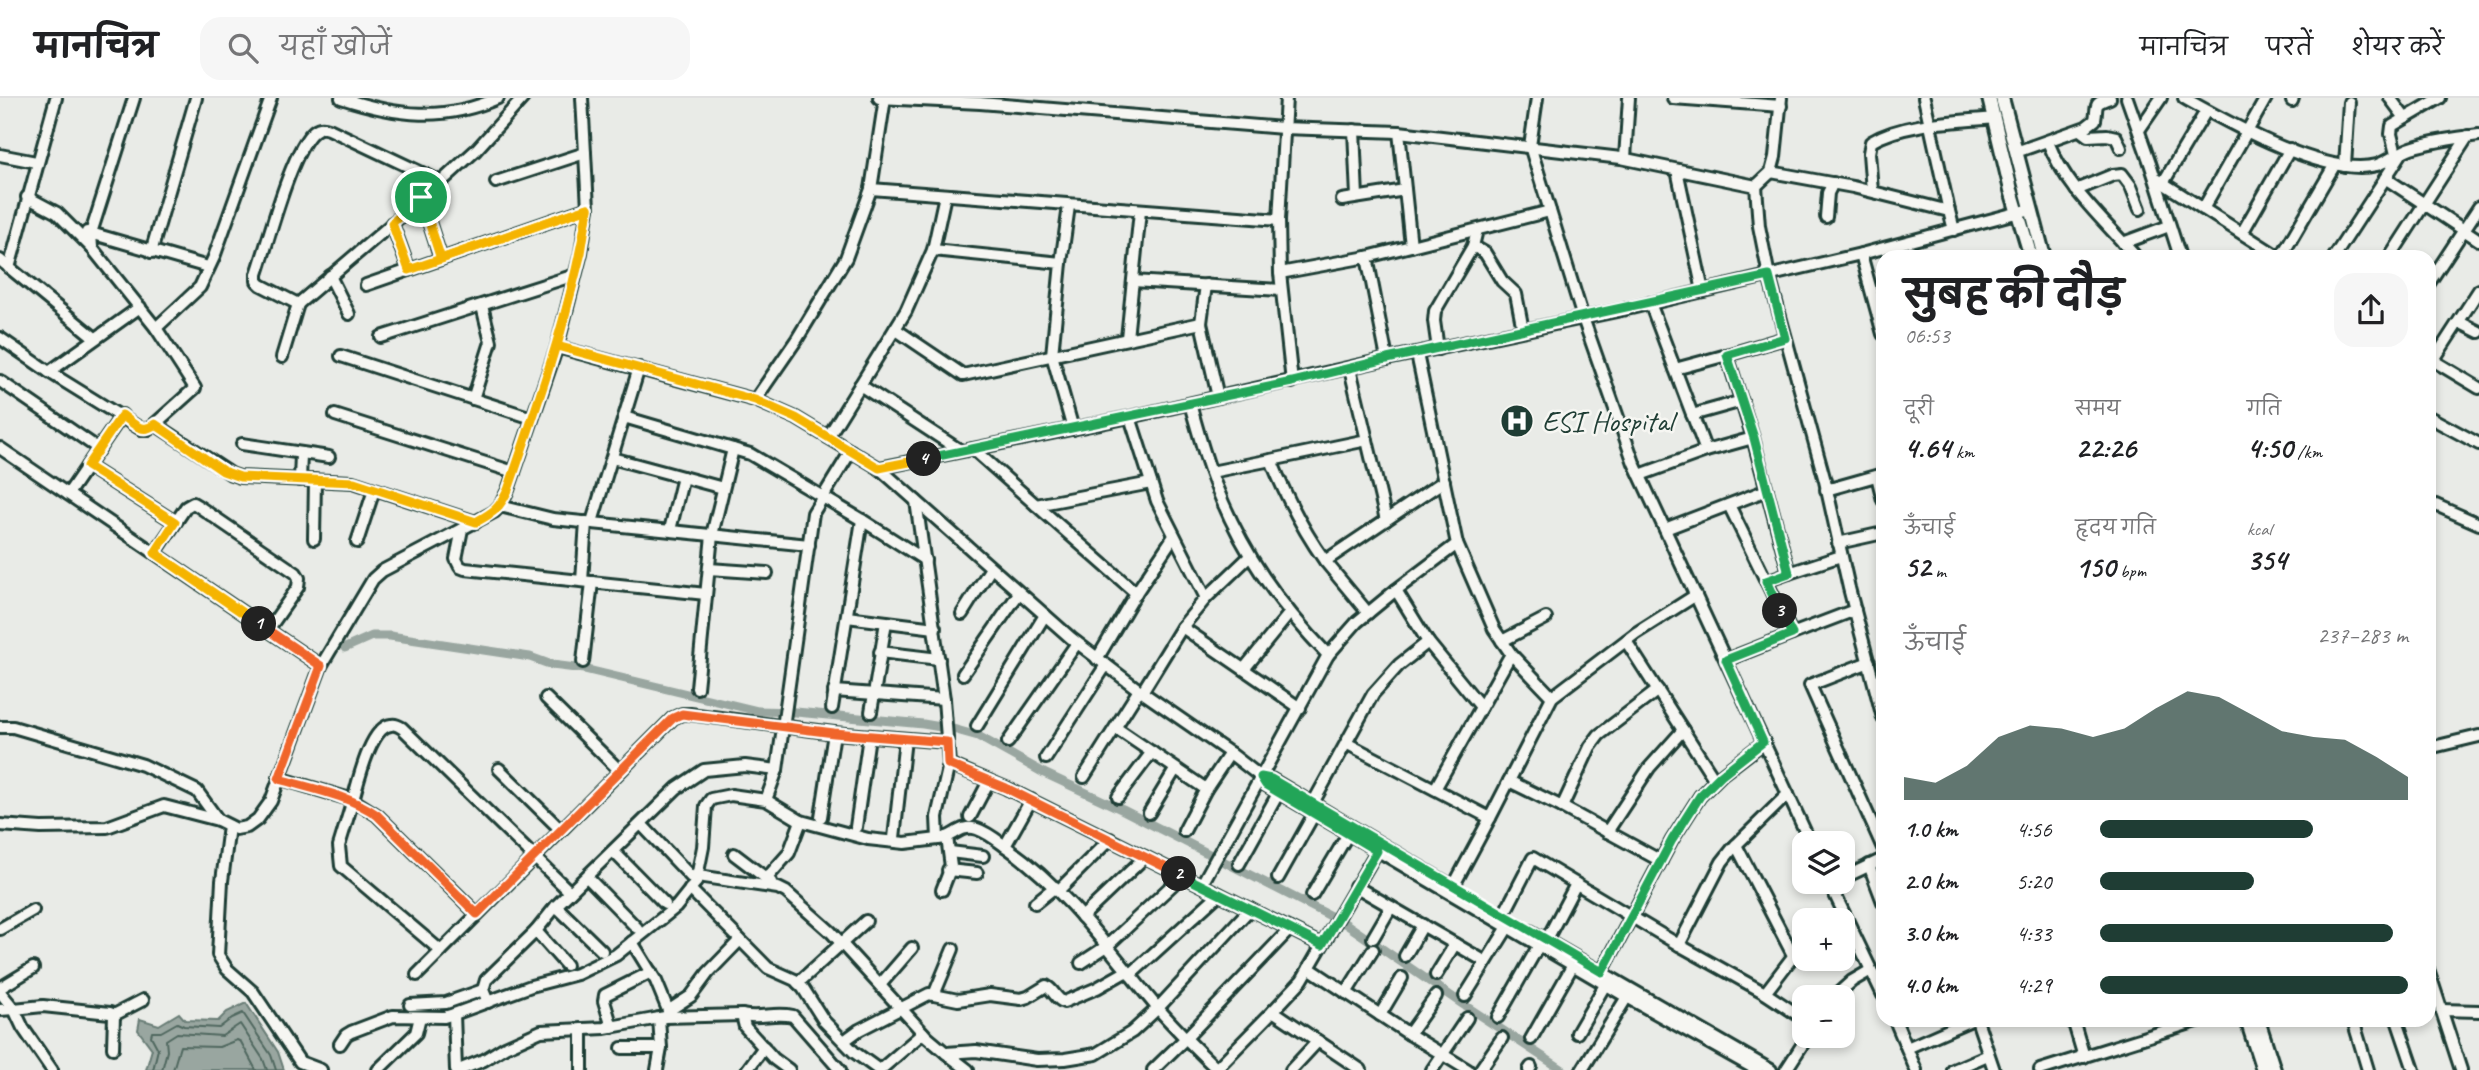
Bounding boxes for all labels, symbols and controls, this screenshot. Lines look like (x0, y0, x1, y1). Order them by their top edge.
search box (200, 17, 690, 80)
text: मानचित्र (35, 25, 158, 67)
icon: search (224, 29, 262, 67)
text: यहाँ खोजें (280, 30, 391, 63)
text: मानचित्र (2140, 32, 2228, 62)
text: परतें (2266, 32, 2313, 62)
text: शेयर करें (2351, 32, 2444, 62)
pin (391, 167, 451, 227)
icon: arrive (402, 178, 440, 216)
text: सुबह की दौड़ (1904, 271, 2124, 318)
button: share (2334, 273, 2408, 347)
text: 06:53 (1904, 321, 1950, 350)
text: दूरी (1904, 397, 1934, 421)
text: समय (2075, 397, 2121, 421)
text: गति (2247, 397, 2281, 421)
hospital icon: ESI Hospital (1498, 402, 1536, 440)
place label: ESI Hospital (1542, 402, 1678, 440)
text: 4.64 (1904, 429, 1951, 467)
text: 22:26 (2075, 429, 2136, 467)
text: 4:50 (2247, 429, 2293, 467)
text: km (1951, 440, 1974, 464)
text: /km (2293, 440, 2322, 464)
pin: 4 (906, 442, 942, 476)
text: 4 (919, 446, 928, 470)
text: ऊँचाई (1904, 516, 1955, 540)
text: हृदय गति (2075, 516, 2156, 540)
text: kcal (2247, 517, 2272, 541)
text: 354 (2247, 541, 2287, 579)
text: 52 (1904, 548, 1931, 586)
text: 150 (2075, 548, 2115, 586)
text: m (1931, 559, 1946, 583)
text: bpm (2115, 559, 2146, 583)
pin: 3 (1762, 594, 1798, 628)
text: 3 (1775, 598, 1784, 622)
pin: 1 (242, 606, 276, 642)
text: 1 (254, 611, 263, 635)
text: 237–283 m (2317, 621, 2408, 650)
text: ऊँचाई (1904, 628, 1966, 657)
text: 1.0 km (1904, 815, 1958, 844)
text: 4:56 (2016, 815, 2052, 844)
map controls (1792, 831, 1855, 1048)
button: layers (1792, 831, 1855, 894)
pin: 2 (1162, 856, 1196, 892)
text: 2 (1174, 861, 1183, 885)
text: 2.0 km (1904, 867, 1958, 896)
text: 5:20 (2016, 867, 2052, 896)
button: + (1792, 908, 1855, 971)
text: 3.0 km (1904, 919, 1958, 948)
text: 4:33 (2016, 919, 2052, 948)
text: 4.0 km (1904, 971, 1958, 1000)
text: 4:29 (2016, 971, 2052, 1000)
button: − (1792, 985, 1855, 1048)

